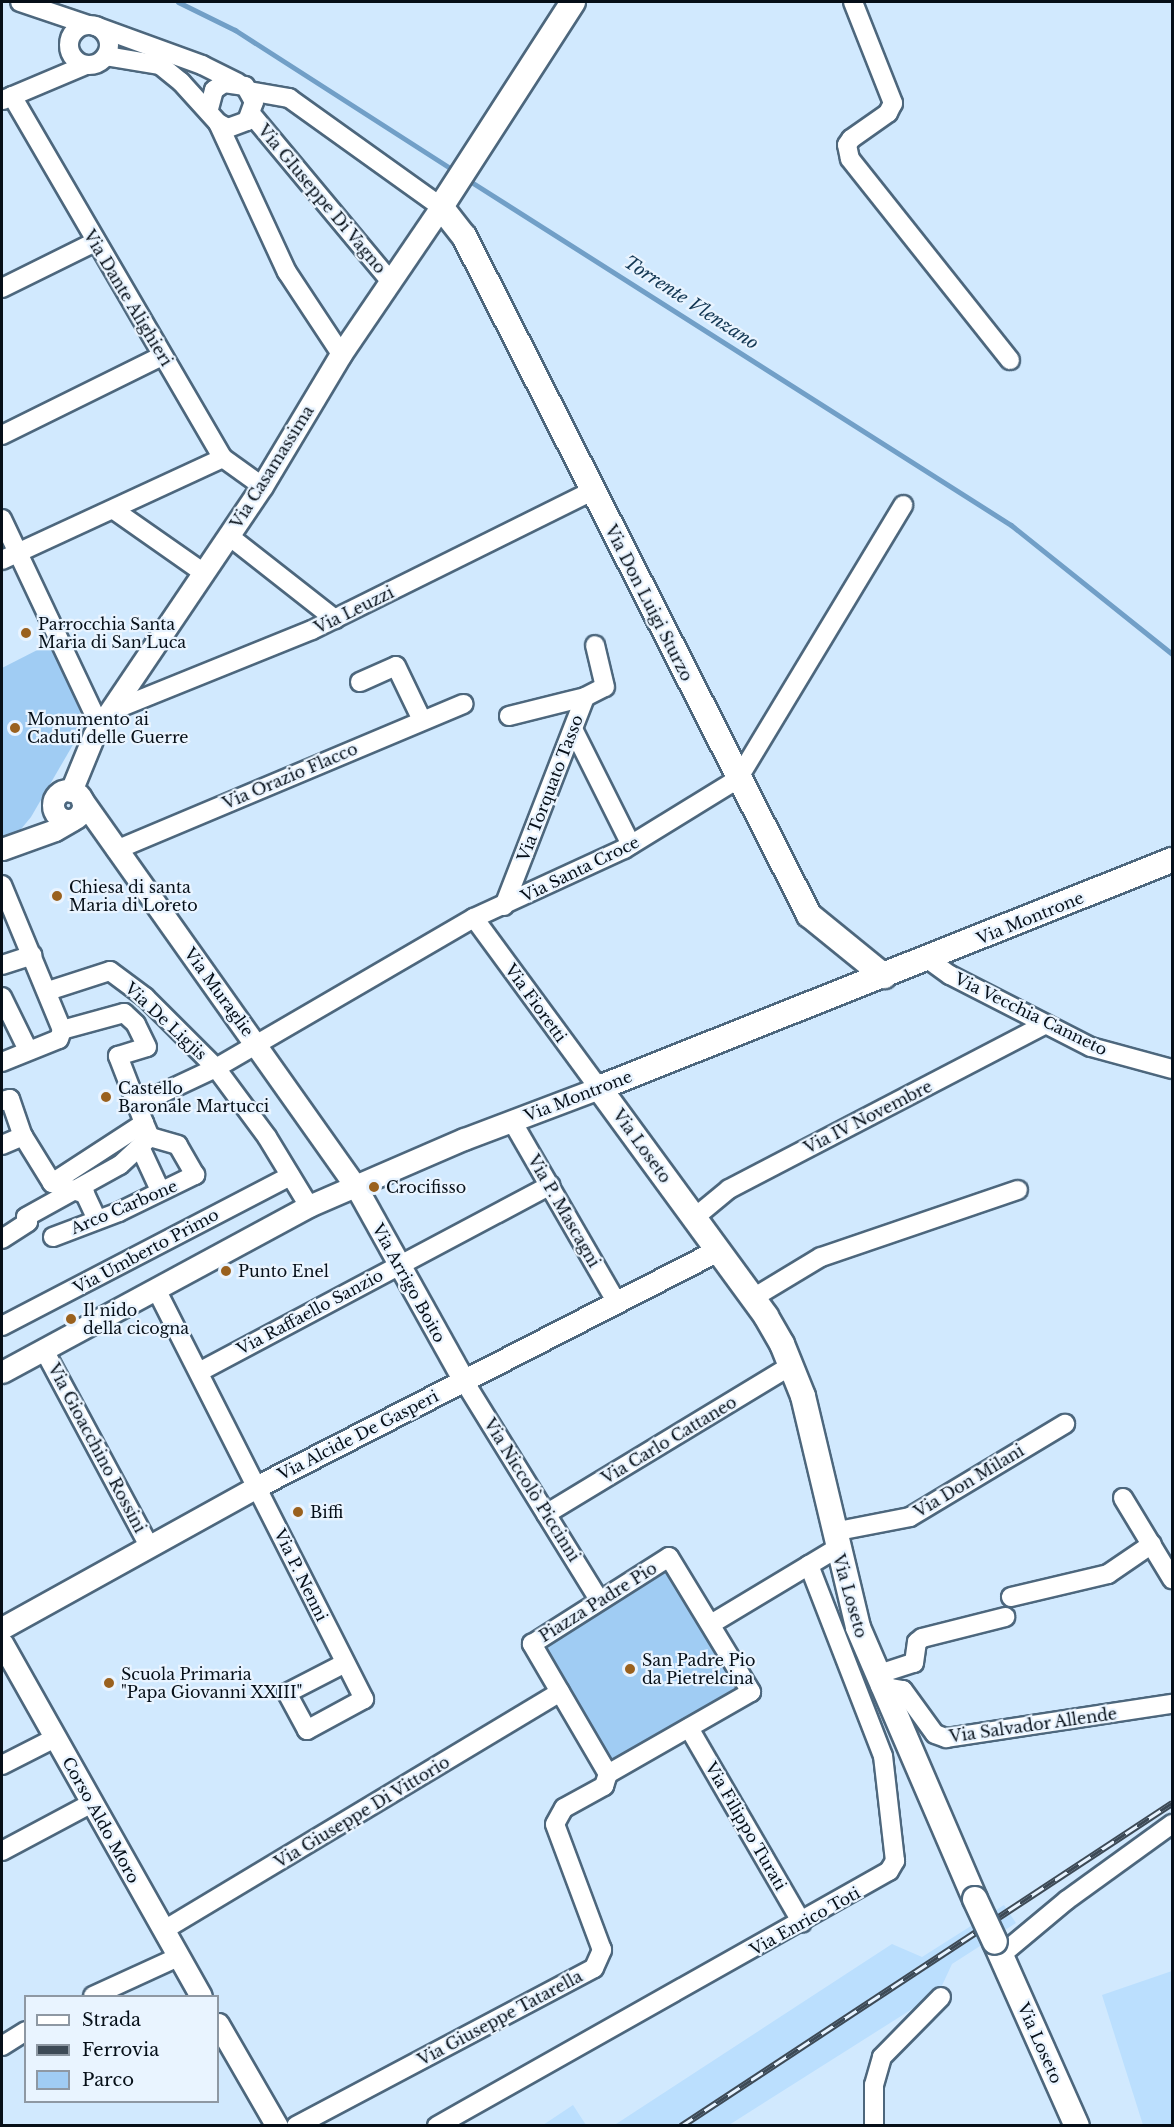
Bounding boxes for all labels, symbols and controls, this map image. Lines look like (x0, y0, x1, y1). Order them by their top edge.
street label: Via GIuseppe Di Vagno (254, 120, 390, 278)
street label: Via Dante Alighieri (80, 226, 176, 370)
water label: Torrente Vlenzano (620, 251, 762, 355)
street label: Via Casamassima (226, 402, 318, 532)
street label: Via Don Luigi Sturzo (601, 522, 697, 684)
street label: Via Leuzzi (311, 582, 397, 638)
place label: Parrocchia Santa Maria di San Luca (38, 614, 186, 652)
marker: Parrocchia Santa Maria di San Luca (19, 626, 33, 640)
place label: Monumento ai Caduti delle Guerre (27, 709, 189, 747)
street label: Via Torquato Tasso (513, 712, 587, 864)
marker: Monumento ai Caduti delle Guerre (8, 721, 22, 735)
street label: Via Orazio Flacco (220, 739, 360, 813)
street label: Via Santa Croce (518, 832, 642, 906)
place label: Chiesa di santa Maria di Loreto (69, 877, 198, 915)
street label: Via Montrone (974, 888, 1086, 948)
marker: Chiesa di santa Maria di Loreto (50, 889, 64, 903)
street label: Via Muraglie (180, 944, 258, 1040)
street label: Via Fioretti (501, 960, 571, 1046)
street label: Via Vecchia Canneto (951, 969, 1111, 1059)
street label: Via De Ligjis (121, 978, 211, 1064)
street label: Via Montrone (521, 1067, 635, 1125)
street label: Via IV Novembre (800, 1076, 936, 1158)
place label: Castello Baronale Martucci (118, 1078, 269, 1116)
marker: Castello Baronale Martucci (99, 1090, 113, 1104)
street label: Via Loseto (609, 1105, 675, 1187)
street label: Via P. Mascagni (524, 1151, 604, 1271)
street label: Arco Carbone (68, 1176, 180, 1238)
place label: Crocifisso (386, 1177, 466, 1197)
marker: Crocifisso (367, 1180, 381, 1194)
street label: Via Umberto Primo (70, 1205, 222, 1297)
street label: Via Arrigo Boito (368, 1220, 450, 1346)
place label: Punto Enel (238, 1261, 329, 1281)
marker: Punto Enel (219, 1264, 233, 1278)
street label: Via Raffaello Sanzio (234, 1265, 386, 1359)
place label: Il nido della cicogna (83, 1300, 189, 1338)
marker: Il nido della cicogna (64, 1312, 78, 1326)
street label: Via Gioacchino Rossini (44, 1360, 150, 1536)
street label: Via Alcide De Gasperi (274, 1386, 442, 1484)
street label: Via Carlo Cattaneo (598, 1392, 740, 1488)
street label: Via Niccolò Piccinni (480, 1415, 584, 1565)
street label: Via Don Milani (910, 1441, 1028, 1521)
place label: Biffi (310, 1502, 343, 1522)
marker: Biffi (291, 1505, 305, 1519)
street label: Via P. Nenni (270, 1526, 332, 1624)
street label: Via Loseto (829, 1552, 871, 1640)
street label: Piazza Padre Pio (536, 1558, 660, 1646)
place label: San Padre Pio da Pietrelcina (642, 1650, 755, 1688)
marker: San Padre Pio da Pietrelcina (623, 1662, 637, 1676)
place label: Scuola Primaria "Papa Giovanni XXIII" (121, 1664, 303, 1702)
marker: Scuola Primaria "Papa Giovanni XXIII" (102, 1676, 116, 1690)
street label: Via Salvador Allende (947, 1704, 1119, 1746)
street label: Via Giuseppe Di Vittorio (271, 1752, 453, 1872)
street label: Corso Aldo Moro (58, 1753, 144, 1887)
street label: Via Filippo Turati (701, 1758, 791, 1894)
street label: Via Enrico Toti (746, 1883, 864, 1959)
street label: Via Giuseppe Tatarella (414, 1966, 586, 2070)
legend (24, 1995, 219, 2103)
street label: Via Loseto (1014, 2000, 1066, 2086)
text: Strada (82, 2009, 141, 2031)
text: Ferrovia (82, 2039, 159, 2061)
text: Parco (82, 2069, 134, 2091)

